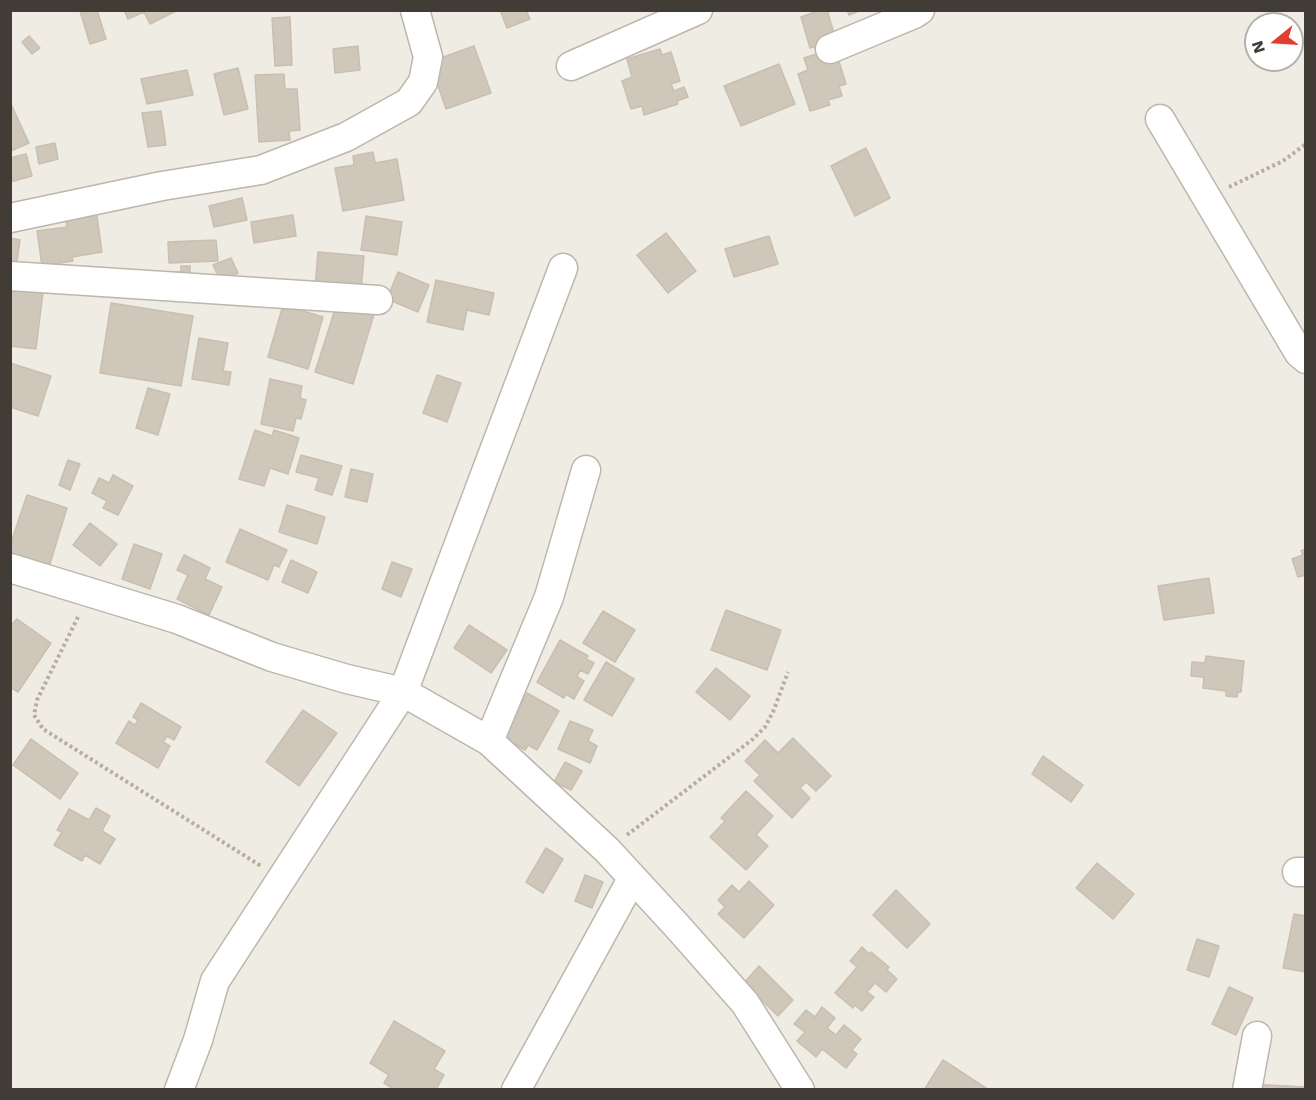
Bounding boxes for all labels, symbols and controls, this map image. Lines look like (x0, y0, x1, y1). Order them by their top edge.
north arrow (1244, 12, 1304, 72)
text: N (1247, 39, 1269, 56)

